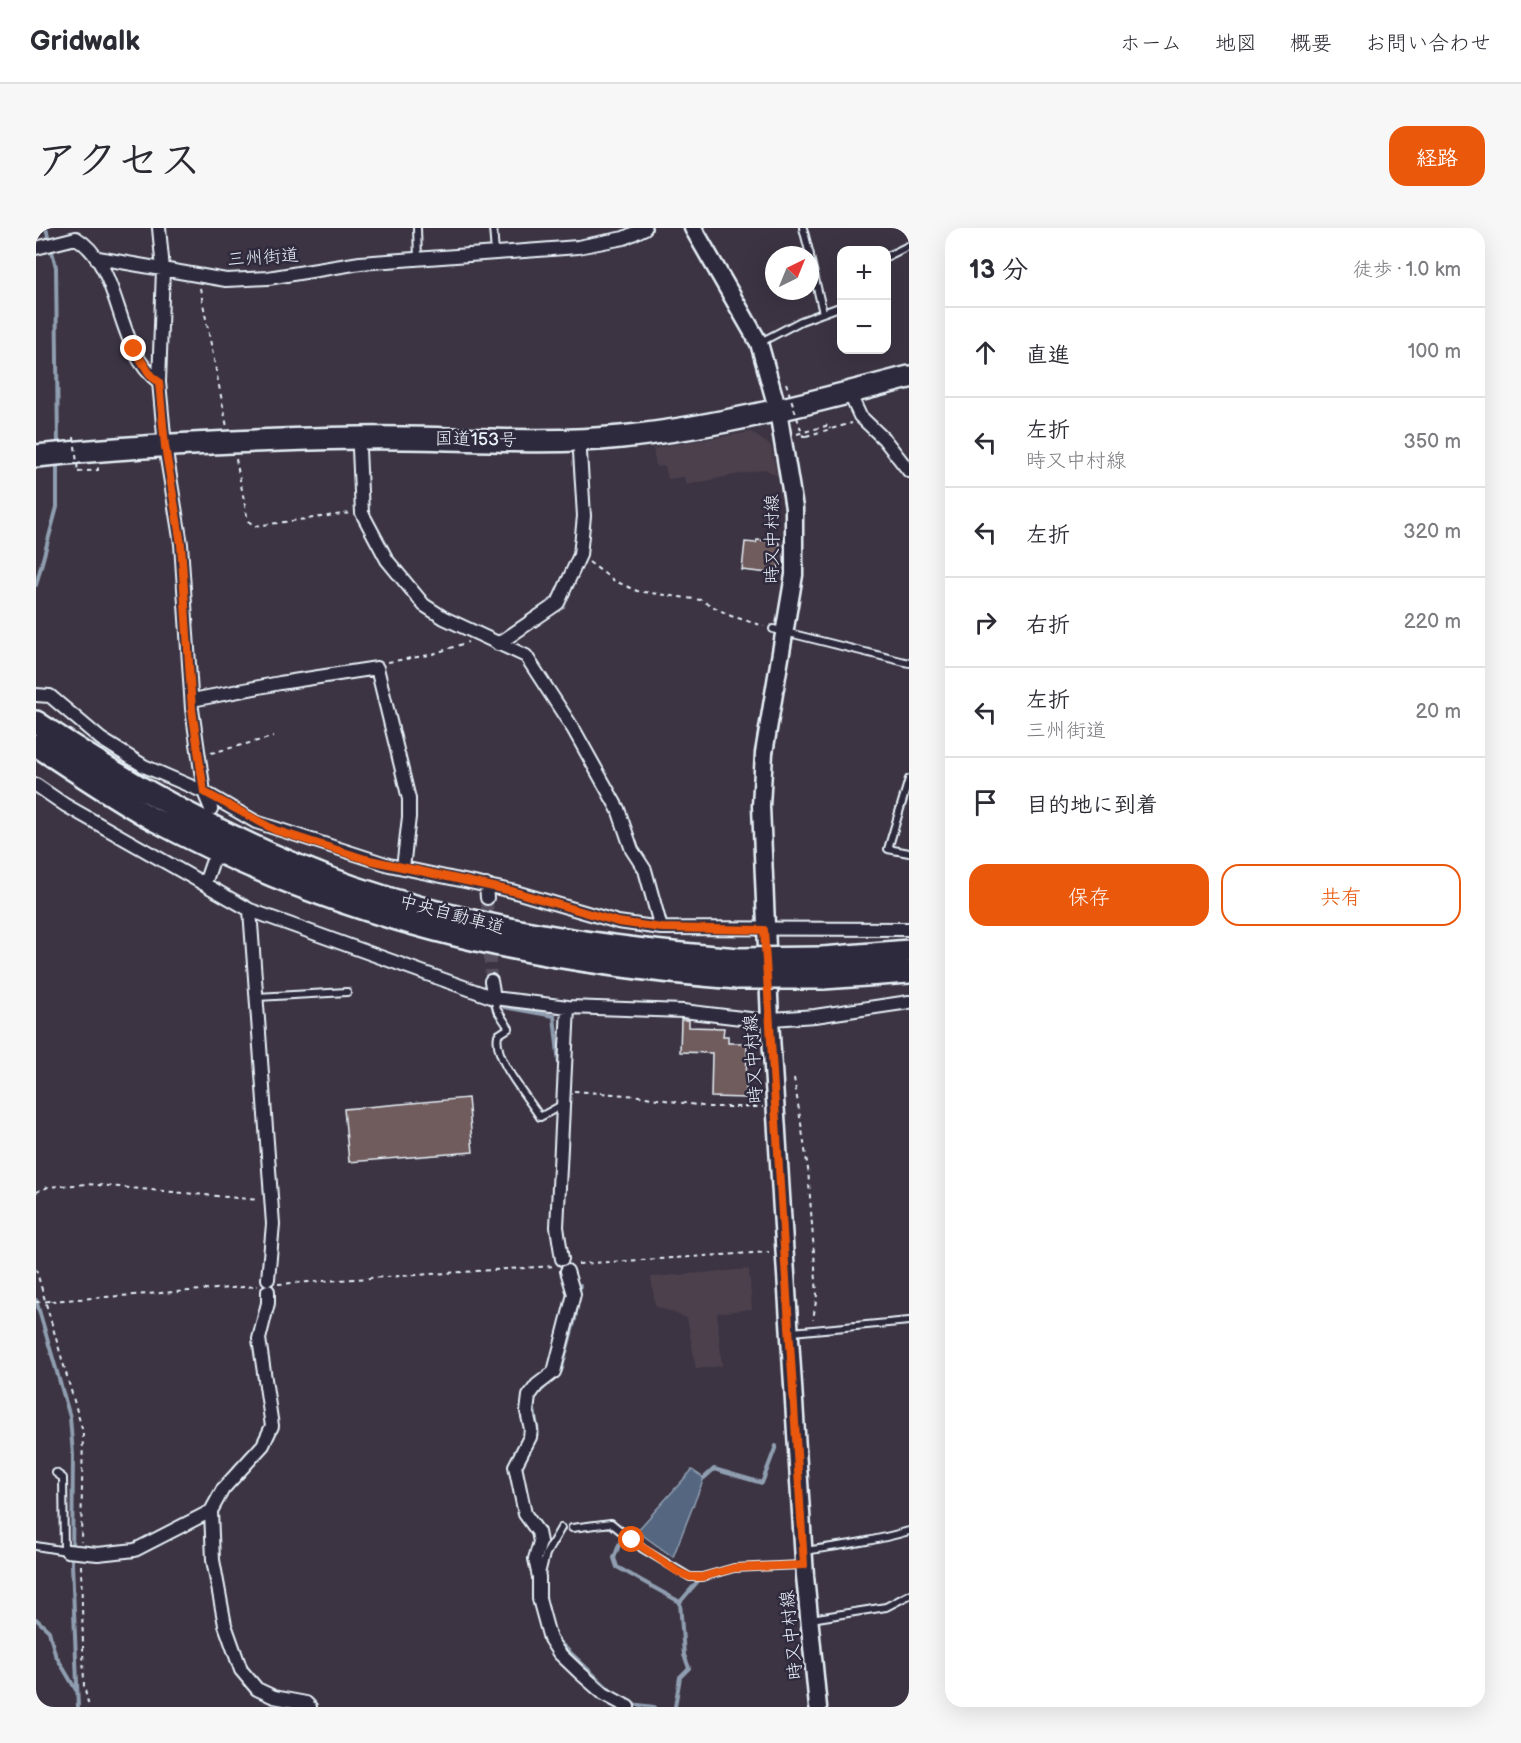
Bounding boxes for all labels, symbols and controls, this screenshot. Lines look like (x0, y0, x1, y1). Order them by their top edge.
text: Gridwalk (30, 25, 140, 58)
text: ホーム (1120, 31, 1182, 56)
text: 地図 (1215, 31, 1257, 56)
text: 概要 (1290, 31, 1332, 56)
text: お問い合わせ (1365, 31, 1491, 56)
button: 経路 (1389, 126, 1485, 186)
text: アクセス (36, 136, 201, 187)
street label: 三州街道 (226, 245, 300, 270)
north arrow (765, 246, 819, 300)
map controls (837, 246, 891, 354)
button: + (837, 246, 891, 300)
text: 13 分 (969, 255, 1028, 286)
text: 徒歩 · 1.0 km (1353, 258, 1461, 282)
button: − (837, 300, 891, 354)
route end (120, 335, 146, 361)
icon: ahead (969, 336, 1002, 369)
text: 100 m (1408, 340, 1461, 364)
text: 直進 (1026, 342, 1070, 369)
text: 左折 (1026, 417, 1070, 444)
icon: left (969, 426, 1002, 459)
street label: 国道153号 (435, 428, 517, 451)
text: 350 m (1404, 430, 1461, 454)
text: 時又中村線 (1026, 449, 1126, 473)
street label: 時又中村線 (762, 494, 783, 584)
icon: left (969, 516, 1002, 549)
text: 320 m (1403, 520, 1461, 544)
text: 左折 (1026, 522, 1070, 549)
icon: right (969, 606, 1002, 639)
text: 220 m (1404, 610, 1461, 634)
text: 右折 (1026, 612, 1070, 639)
text: 左折 (1026, 687, 1070, 714)
icon: left (969, 696, 1002, 729)
text: 20 m (1416, 700, 1461, 724)
text: 三州街道 (1026, 719, 1106, 743)
icon: arrive (969, 786, 1002, 819)
text: 目的地に到着 (1026, 792, 1158, 819)
button: 保存 (969, 864, 1209, 926)
button: 共有 (1221, 864, 1461, 926)
street label: 中央自動車道 (397, 890, 507, 939)
street label: 時又中村線 (740, 1013, 767, 1105)
route start (618, 1526, 644, 1552)
street label: 時又中村線 (776, 1589, 807, 1681)

